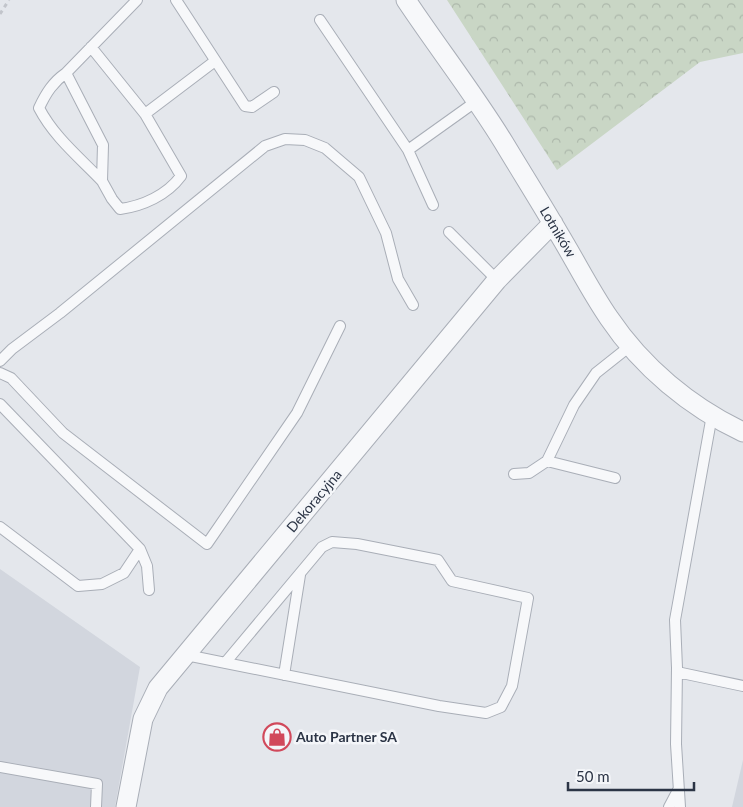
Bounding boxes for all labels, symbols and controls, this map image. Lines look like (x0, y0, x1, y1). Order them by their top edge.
street label: Lotników (537, 203, 580, 260)
street label: Dekoracyjna (282, 466, 345, 535)
shop icon: Auto Partner SA (262, 722, 292, 752)
place label: Auto Partner SA (295, 728, 397, 745)
scale bar (568, 760, 694, 792)
text: 50 m (576, 767, 610, 785)

